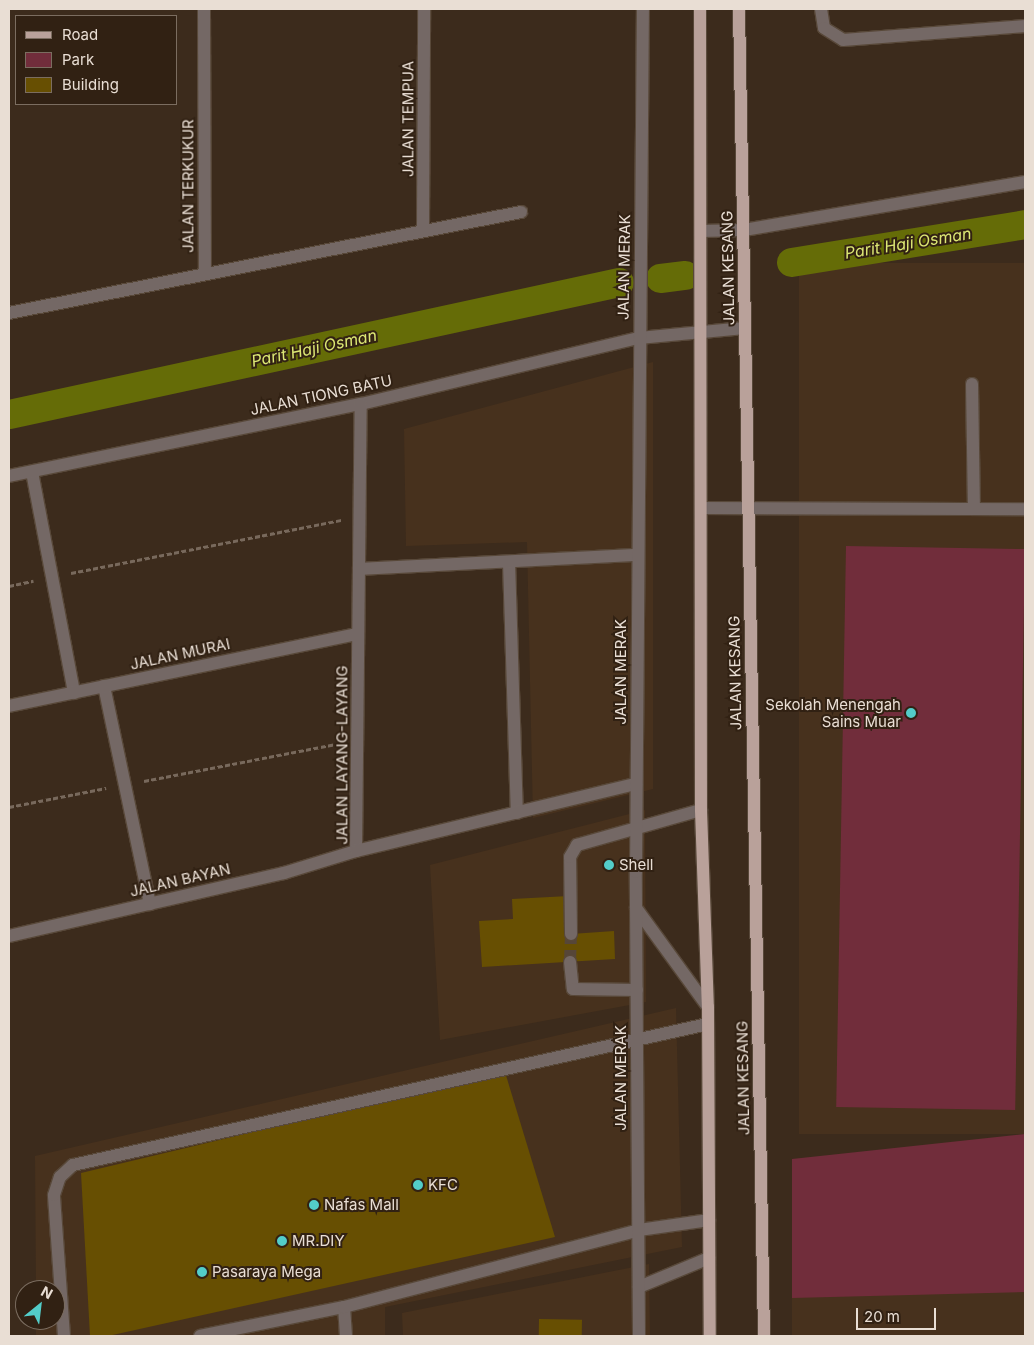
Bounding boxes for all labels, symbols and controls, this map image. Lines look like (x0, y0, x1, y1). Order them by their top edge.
legend (15, 15, 178, 105)
text: Road (62, 25, 98, 44)
text: Park (62, 50, 94, 69)
street label: JALAN TEMPUA (399, 61, 417, 177)
text: Building (62, 75, 119, 94)
street label: JALAN TERKUKUR (179, 119, 197, 253)
street label: JALAN KESANG (718, 211, 738, 325)
street label: JALAN MERAK (614, 214, 634, 320)
water label: Parit Haji Osman (843, 224, 973, 262)
water label: Parit Haji Osman (249, 325, 379, 371)
street label: JALAN TIONG BATU (248, 371, 394, 419)
street label: JALAN KESANG (725, 616, 745, 730)
street label: JALAN MERAK (612, 619, 630, 725)
street label: JALAN MURAI (128, 635, 232, 673)
street label: JALAN LAYANG-LAYANG (333, 665, 351, 845)
place label: Sekolah Menengah Sains Muar (765, 695, 901, 730)
marker: Sekolah Menengah Sains Muar (905, 707, 917, 719)
place label: Shell (619, 856, 654, 874)
marker: Shell (603, 859, 615, 871)
street label: JALAN BAYAN (128, 860, 232, 900)
street label: JALAN KESANG (733, 1021, 753, 1135)
street label: JALAN MERAK (612, 1025, 630, 1131)
place label: KFC (428, 1176, 458, 1194)
marker: KFC (412, 1179, 424, 1191)
place label: Nafas Mall (324, 1196, 399, 1214)
marker: Nafas Mall (308, 1199, 320, 1211)
place label: MR.DIY (292, 1232, 345, 1250)
marker: MR.DIY (276, 1235, 288, 1247)
place label: Pasaraya Mega (212, 1263, 321, 1281)
marker: Pasaraya Mega (196, 1266, 208, 1278)
north arrow (15, 1280, 65, 1330)
text: N (38, 1282, 56, 1302)
scale bar (859, 1298, 939, 1330)
text: 20 m (864, 1307, 900, 1326)

